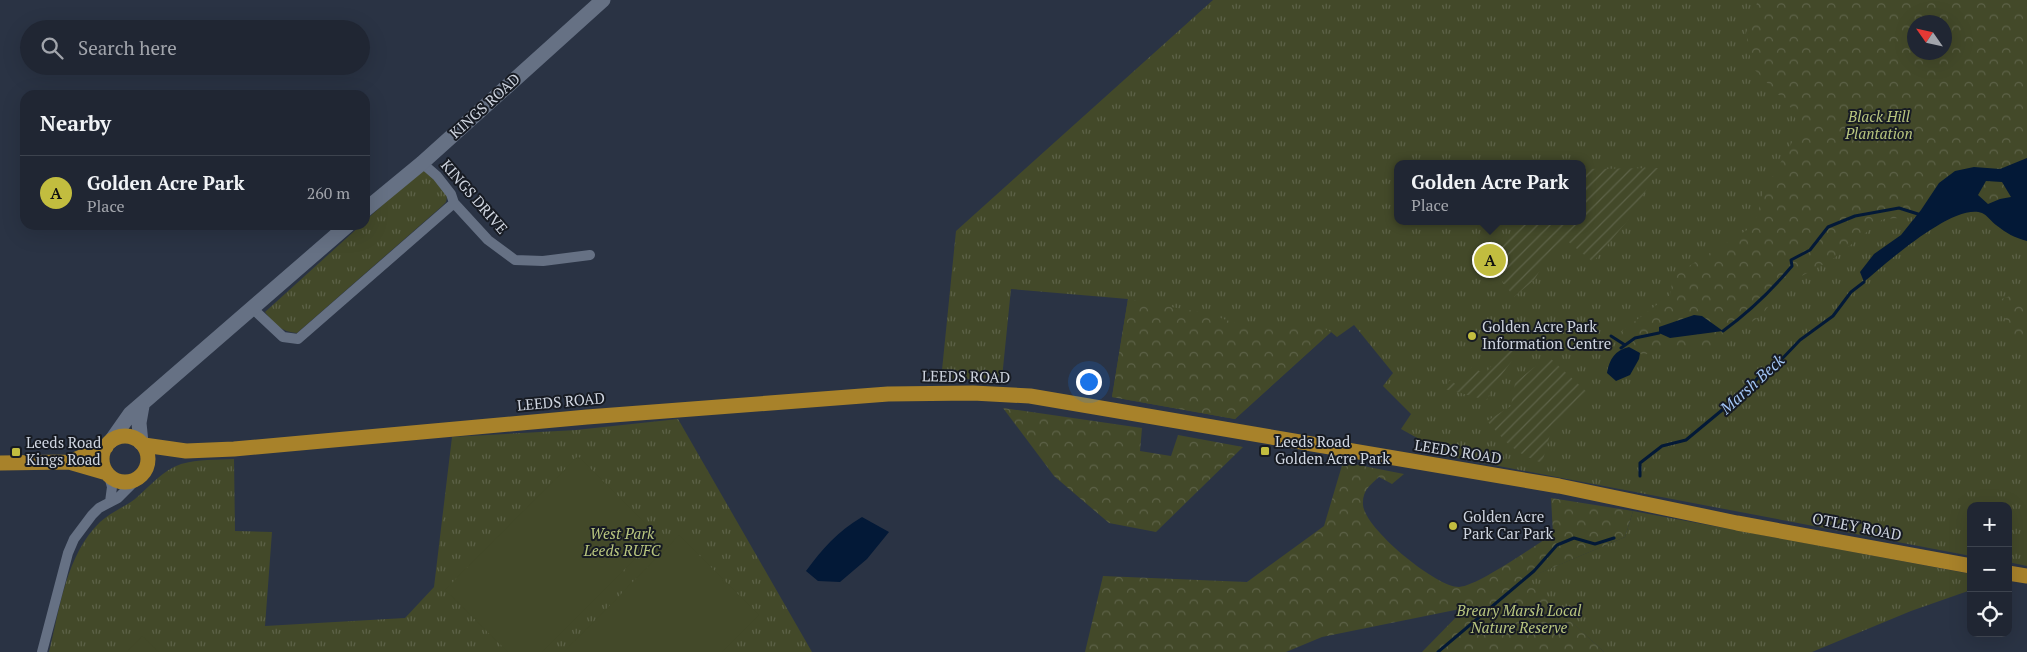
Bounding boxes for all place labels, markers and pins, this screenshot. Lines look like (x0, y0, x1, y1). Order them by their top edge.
pin: A (1474, 241, 1506, 279)
place label: Golden Acre Park Information Centre (1482, 316, 1611, 353)
marker: Golden Acre Park Information Centre (1466, 330, 1478, 342)
place label: Leeds Road Golden Acre Park (1275, 431, 1390, 468)
place label: Leeds Road Kings Road (26, 432, 101, 469)
marker: Leeds Road Golden Acre Park (1259, 445, 1271, 457)
marker: Leeds Road Kings Road (10, 446, 22, 458)
place label: Golden Acre Park Car Park (1463, 506, 1554, 543)
marker: Golden Acre Park Car Park (1447, 520, 1459, 532)

